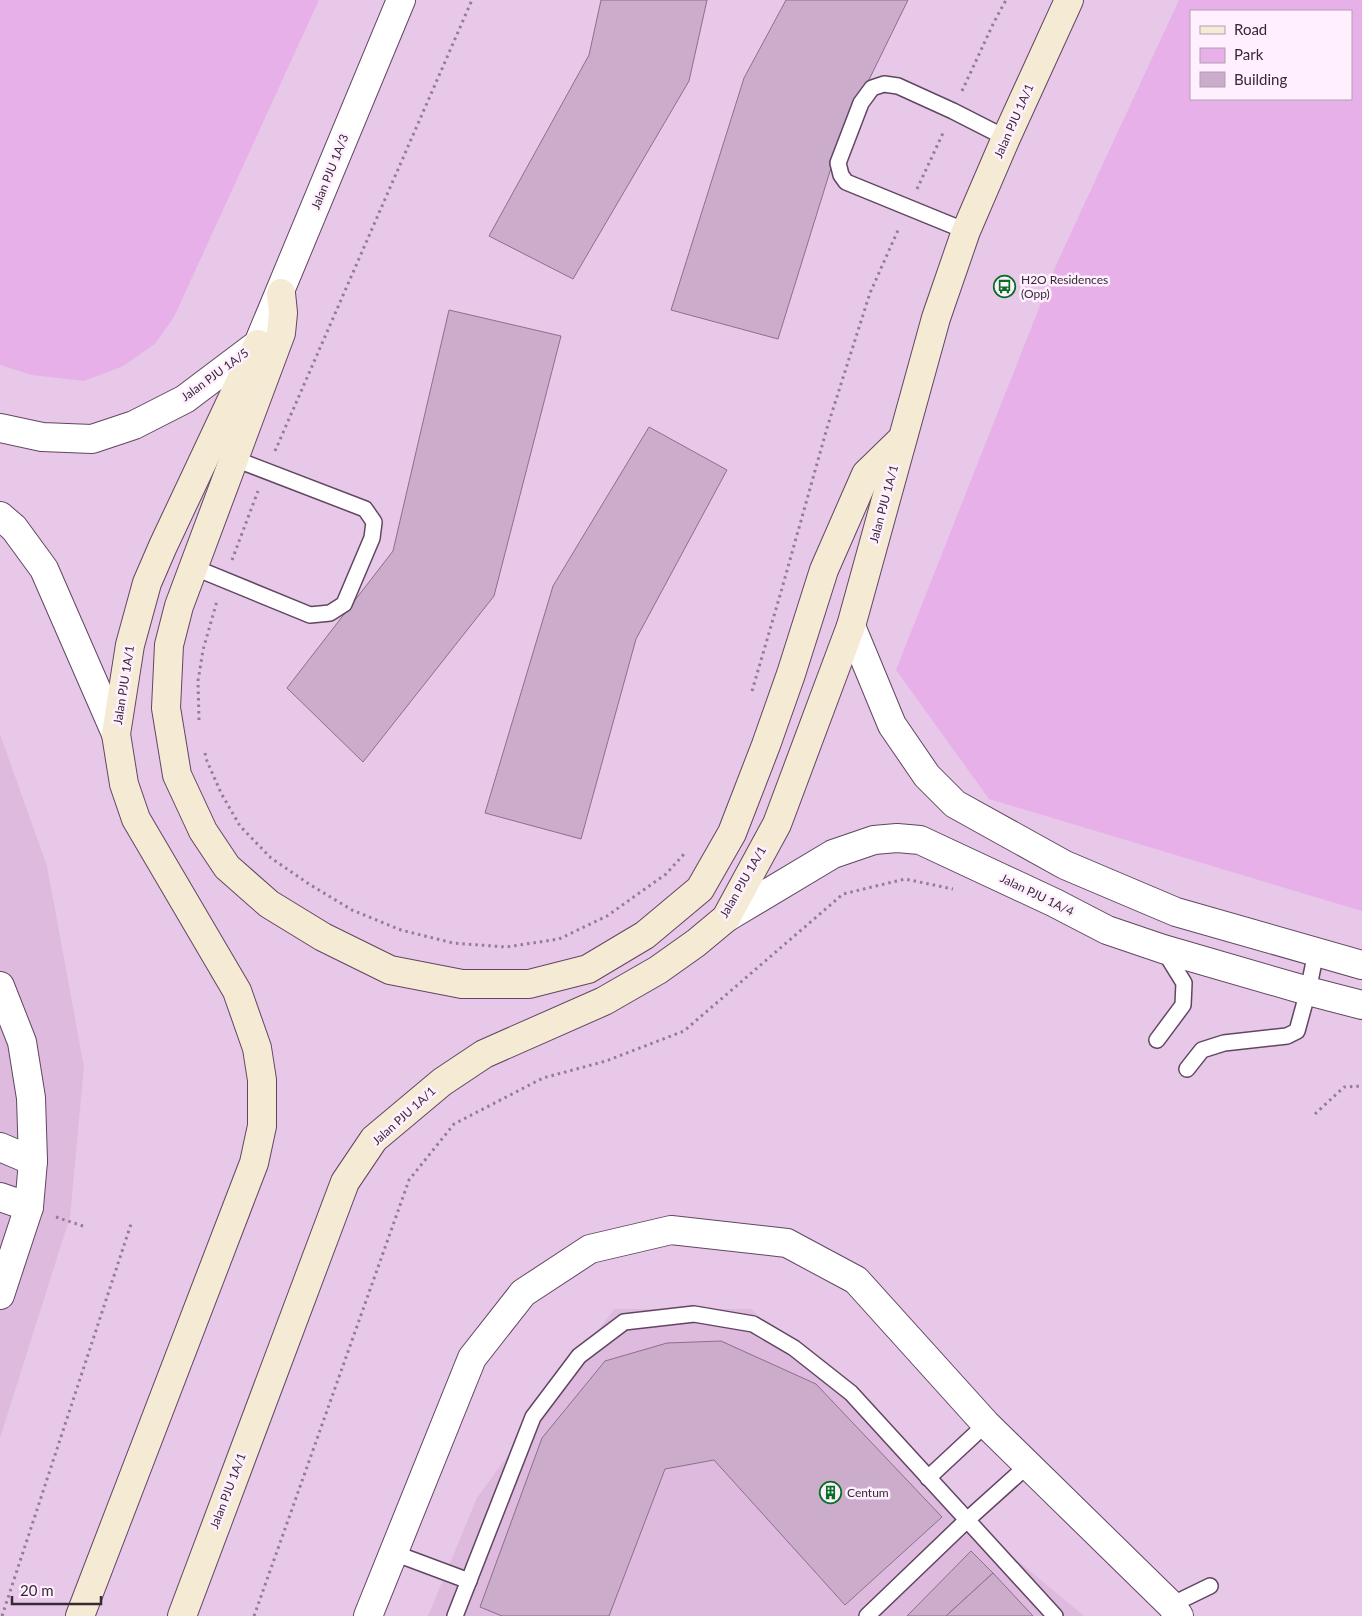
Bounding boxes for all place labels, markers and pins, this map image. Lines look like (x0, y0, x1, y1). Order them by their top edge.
place label: H2O Residences (Opp) (1021, 272, 1108, 301)
bus stop icon: H2O Residences (Opp) (993, 275, 1017, 299)
building icon: Centum (819, 1481, 843, 1505)
place label: Centum (847, 1485, 889, 1500)

